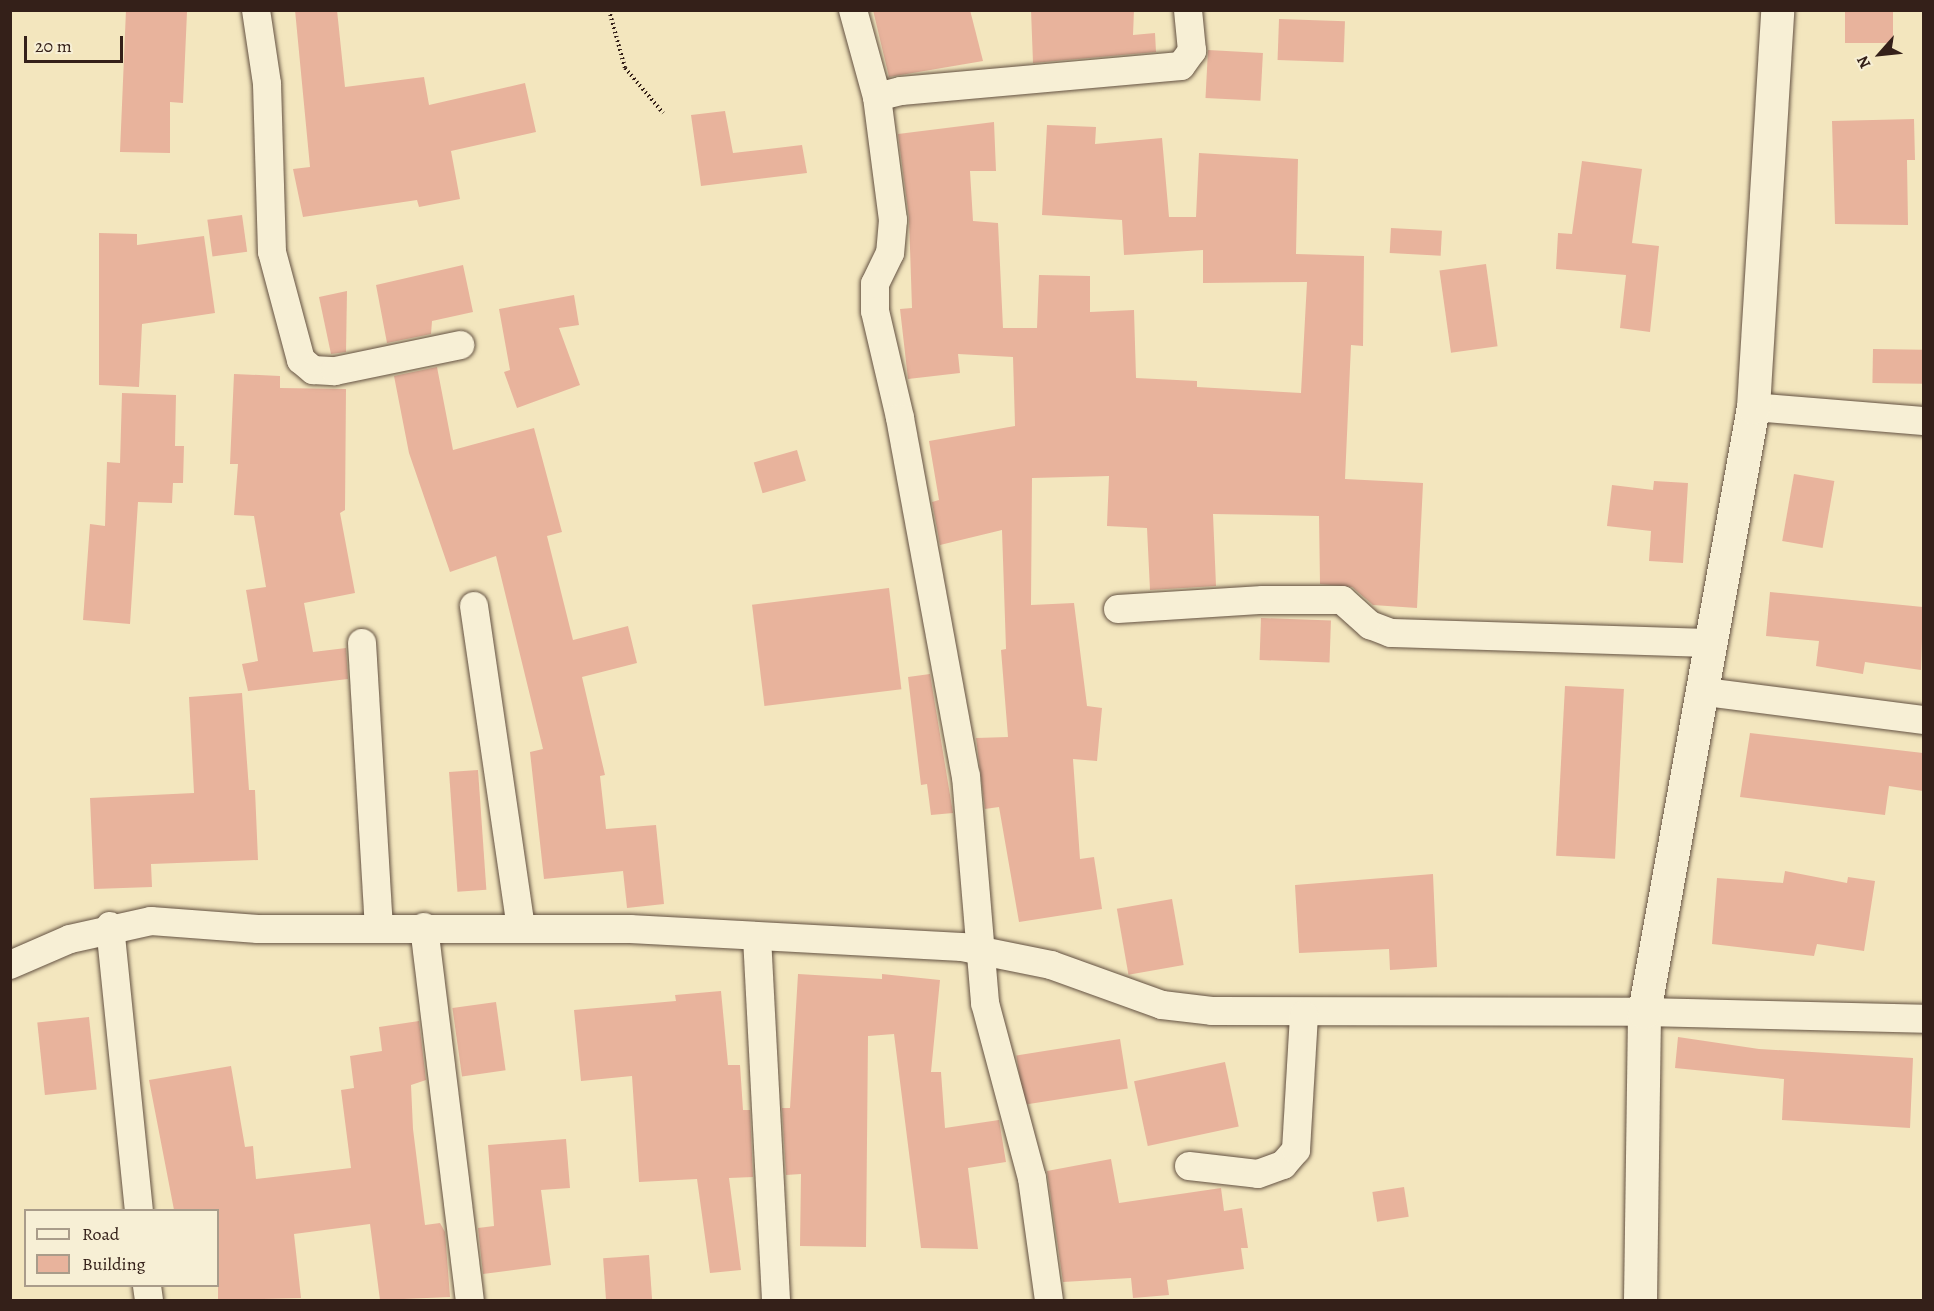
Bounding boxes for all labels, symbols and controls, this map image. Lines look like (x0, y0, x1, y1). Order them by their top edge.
scale bar (27, 24, 126, 62)
north arrow (1850, 24, 1910, 84)
text: 20 m (35, 34, 72, 58)
text: N (1852, 52, 1876, 72)
legend (24, 1209, 219, 1287)
text: Road (82, 1222, 119, 1246)
text: Building (82, 1252, 146, 1276)

